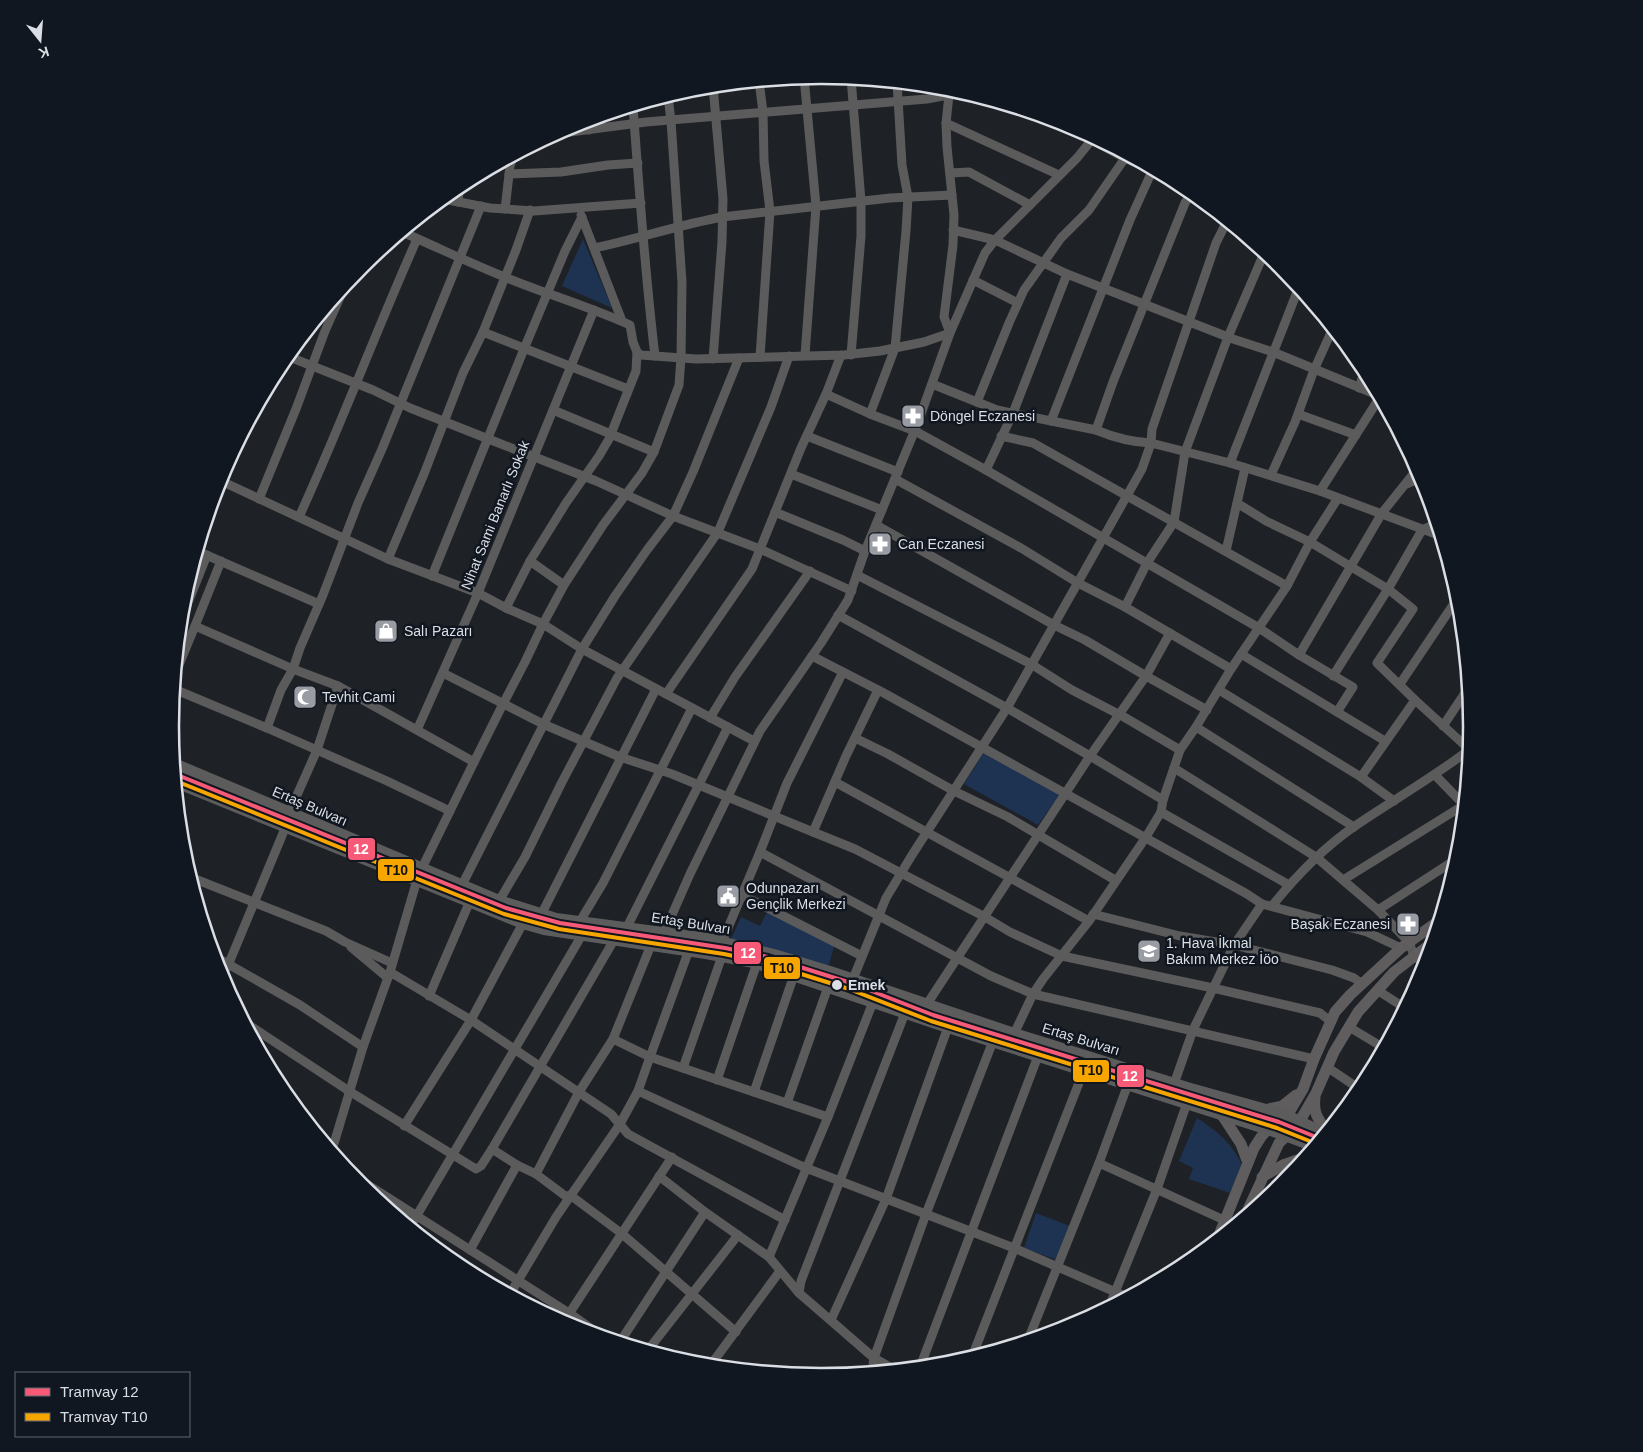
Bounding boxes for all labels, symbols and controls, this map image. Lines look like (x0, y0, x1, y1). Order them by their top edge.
north arrow (15, 15, 65, 65)
text: K (37, 43, 51, 62)
pharmacy icon: Döngel Eczanesi (900, 403, 926, 429)
place label: Döngel Eczanesi (930, 408, 1035, 424)
street label: Nihat Sami Banarlı Sokak (458, 437, 533, 592)
pharmacy icon: Can Eczanesi (867, 531, 893, 557)
place label: Can Eczanesi (898, 536, 984, 552)
shop icon: Salı Pazarı (373, 618, 399, 644)
place label: Salı Pazarı (404, 623, 472, 639)
mosque icon: Tevhit Cami (292, 684, 318, 710)
place label: Tevhit Cami (322, 689, 395, 705)
street label: Ertaş Bulvarı (270, 783, 350, 829)
line badge: 12 (347, 837, 376, 861)
text: 12 (353, 841, 369, 857)
line badge: T10 (377, 858, 415, 882)
text: T10 (384, 862, 408, 878)
place label: Odunpazarı Gençlik Merkezi (746, 880, 846, 912)
public building icon: Odunpazarı Gençlik Merkezi (715, 883, 741, 909)
street label: Ertaş Bulvarı (650, 909, 732, 937)
pharmacy icon: Başak Eczanesi (1395, 911, 1421, 937)
place label: Başak Eczanesi (1290, 916, 1390, 932)
place label: 1. Hava İkmal Bakım Merkez İöo (1166, 934, 1279, 967)
school or university icon: 1. Hava İkmal Bakım Merkez İöo (1136, 938, 1162, 964)
line badge: 12 (733, 941, 762, 965)
text: 12 (740, 945, 756, 961)
line badge: T10 (763, 956, 801, 980)
text: T10 (770, 960, 794, 976)
place label: Emek (848, 977, 886, 993)
marker: Emek (830, 978, 844, 992)
street label: Ertaş Bulvarı (1040, 1020, 1122, 1058)
line badge: T10 (1072, 1059, 1110, 1083)
text: T10 (1079, 1062, 1103, 1078)
line badge: 12 (1116, 1064, 1145, 1088)
text: 12 (1122, 1068, 1138, 1084)
legend (15, 1372, 190, 1437)
text: Tramvay 12 (60, 1383, 139, 1400)
text: Tramvay T10 (60, 1408, 148, 1425)

